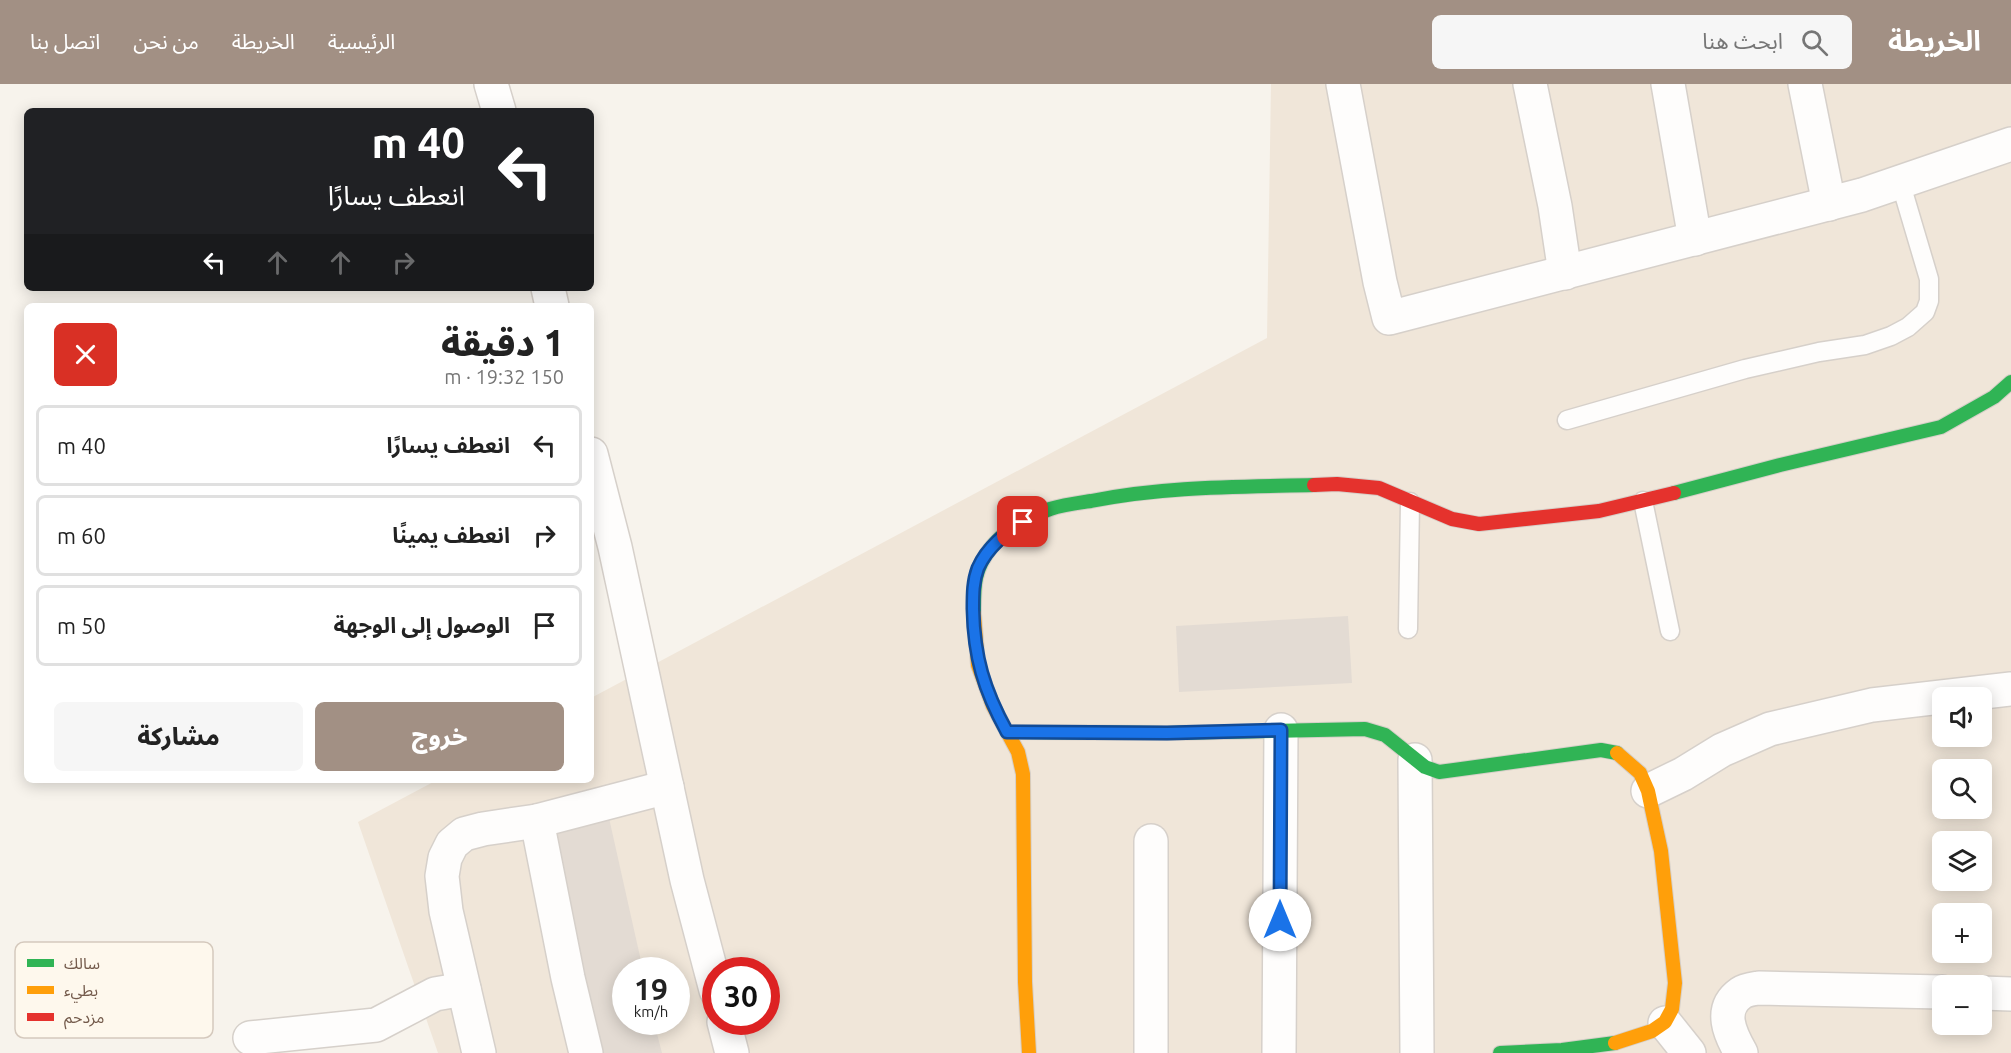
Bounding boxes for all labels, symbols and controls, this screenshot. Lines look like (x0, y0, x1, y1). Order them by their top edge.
search box (1432, 15, 1852, 69)
text: الخريطة (1888, 25, 1981, 56)
icon: search (1798, 26, 1831, 59)
text: ابحث هنا (1702, 28, 1783, 53)
text: اتصل بنا (30, 29, 100, 53)
text: من نحن (133, 29, 199, 53)
text: الخريطة (232, 29, 295, 53)
text: الرئيسية (328, 29, 395, 53)
text: 40 m (371, 119, 465, 166)
icon: left (486, 132, 564, 210)
text: انعطف يسارًا (328, 180, 465, 210)
icon: left (198, 246, 231, 279)
icon: ahead (261, 246, 294, 279)
icon: ahead (324, 246, 357, 279)
icon: right (387, 246, 420, 279)
text: 1 دقيقة (441, 322, 564, 363)
button: close (54, 323, 117, 386)
text: 150 m · 19:32 (444, 365, 564, 388)
icon: left (528, 429, 561, 462)
text: انعطف يسارًا (387, 432, 510, 457)
text: 40 m (57, 433, 106, 458)
pin (997, 496, 1048, 547)
icon: arrive (1006, 505, 1039, 538)
icon: right (528, 519, 561, 552)
text: انعطف يمينًا (392, 522, 510, 547)
text: 60 m (57, 523, 106, 548)
icon: arrive (528, 609, 561, 642)
text: الوصول إلى الوجهة (333, 612, 510, 637)
text: 50 m (57, 613, 106, 638)
map controls (1932, 687, 1992, 1035)
button: sound (1932, 687, 1992, 747)
button: مشاركة (54, 702, 303, 771)
button: خروج (315, 702, 564, 771)
button: search (1932, 759, 1992, 819)
button: layers (1932, 831, 1992, 891)
position arrow (1248, 888, 1312, 952)
button: + (1932, 903, 1992, 963)
legend (15, 942, 213, 1038)
text: سالك (64, 954, 100, 972)
speed limit sign: 30 (702, 957, 780, 1035)
text: 19 (634, 972, 668, 1006)
button: − (1932, 975, 1992, 1035)
text: بطيء (64, 981, 98, 1003)
text: km/h (634, 1003, 668, 1020)
text: مزدحم (64, 1008, 104, 1030)

